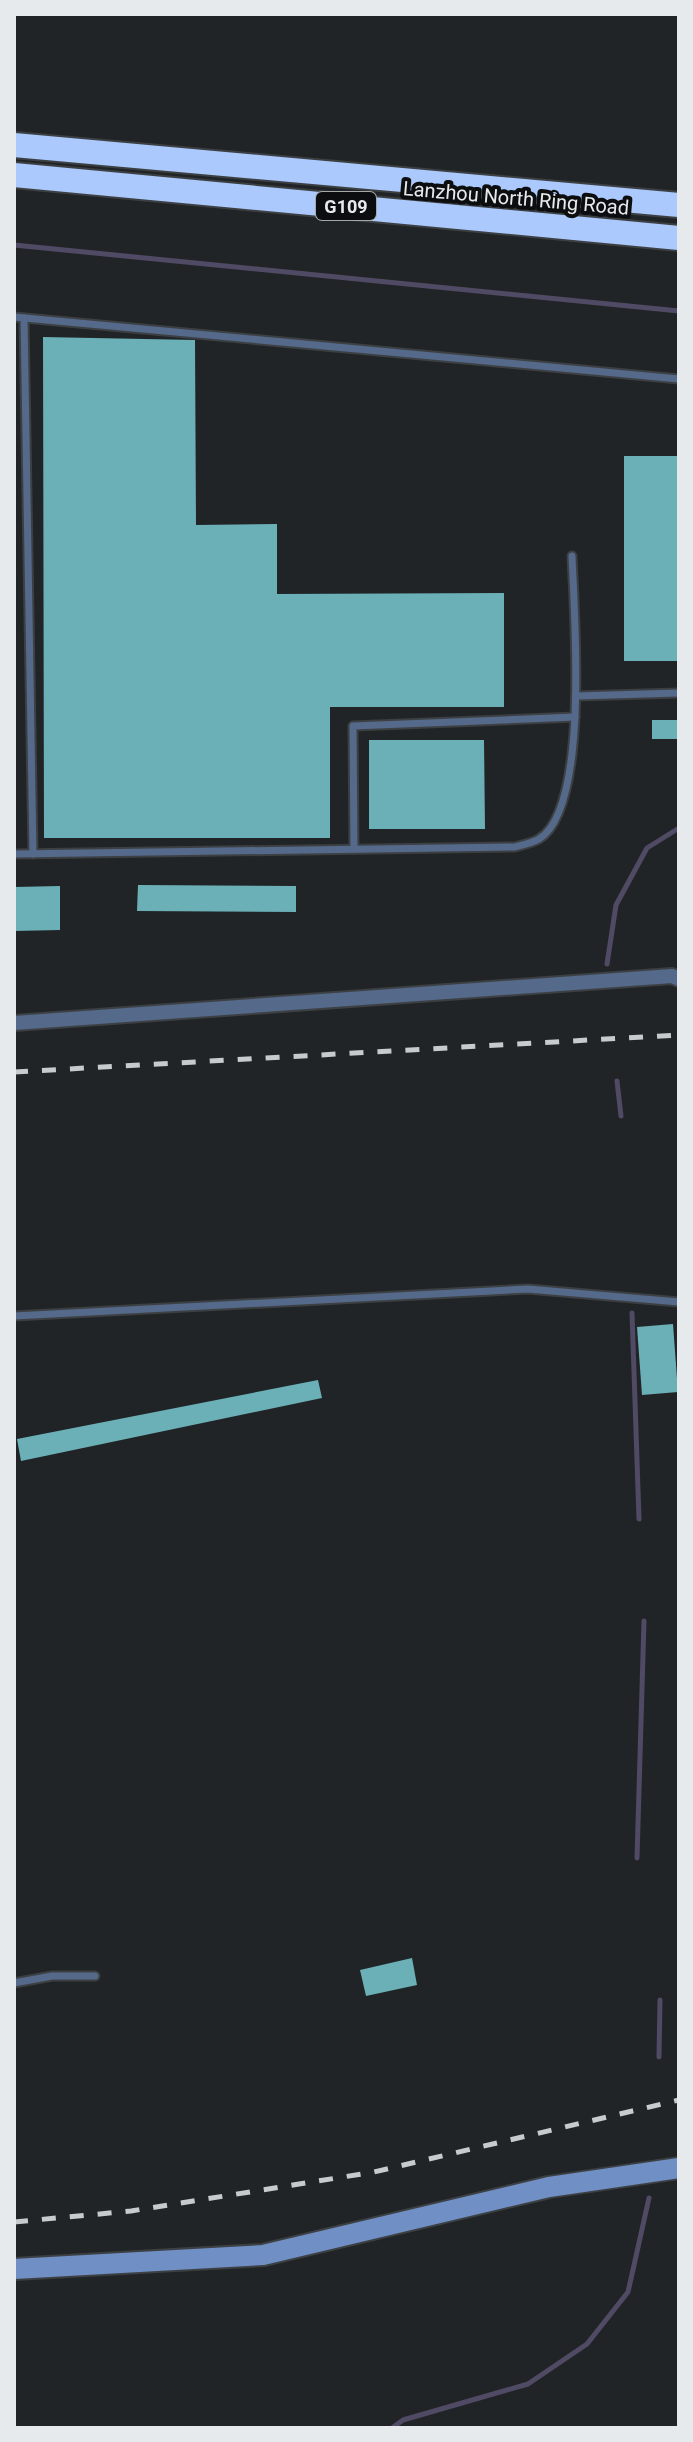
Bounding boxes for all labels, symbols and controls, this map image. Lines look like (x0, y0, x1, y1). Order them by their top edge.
street label: Lanzhou North Ring Road (402, 176, 630, 220)
road number: G109 (316, 192, 376, 220)

